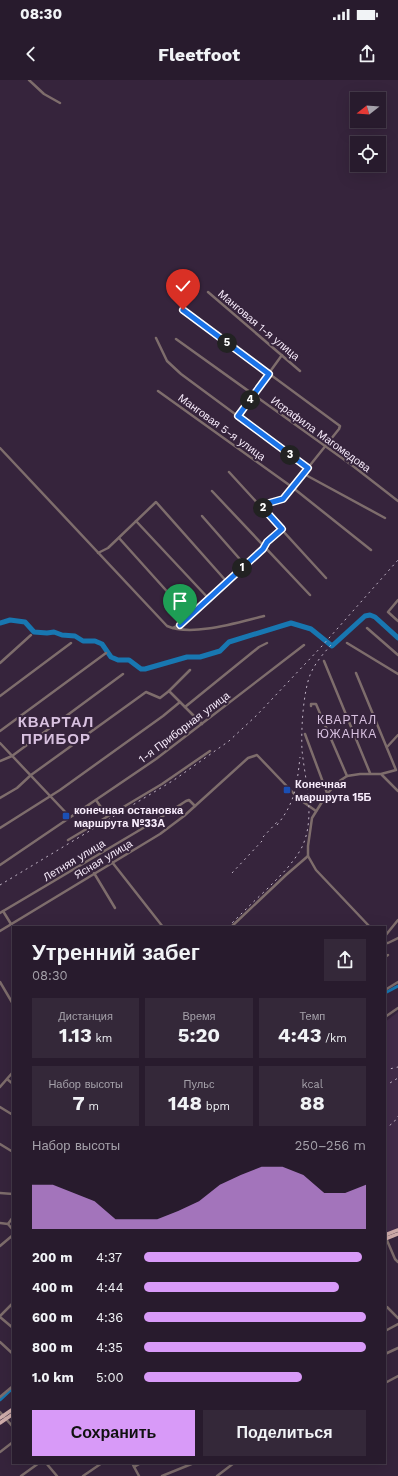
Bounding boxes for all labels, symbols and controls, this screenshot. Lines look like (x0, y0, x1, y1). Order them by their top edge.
text: 08:30 (20, 5, 62, 23)
icon: back (20, 43, 42, 65)
icon: share (356, 43, 378, 65)
text: Fleetfoot (158, 44, 240, 65)
north arrow (350, 92, 386, 128)
map controls (350, 92, 386, 172)
button: locate (350, 136, 386, 172)
pin (166, 269, 200, 310)
icon: check (172, 275, 194, 297)
street label: Манговая 1-я улица (215, 287, 303, 364)
pin: 5 (217, 333, 237, 353)
text: 5 (224, 336, 230, 349)
pin: 4 (240, 390, 260, 410)
street label: Манговая 5-я улица (175, 391, 269, 464)
text: 4 (246, 393, 254, 406)
street label: Исрафила Магомедова (268, 394, 374, 476)
pin: 3 (280, 445, 300, 465)
text: 3 (287, 448, 293, 461)
pin: 2 (253, 498, 273, 518)
text: 2 (260, 501, 266, 514)
pin: 1 (232, 558, 252, 578)
text: 1 (240, 561, 244, 574)
pin (163, 584, 197, 625)
icon: arrive (169, 590, 191, 612)
street label: 1-я Приборная улица (136, 688, 233, 766)
district label: КВАРТАЛ ПРИБОР (18, 713, 94, 748)
district label: КВАРТАЛ ЮЖАНКА (317, 713, 377, 741)
place label: Конечная маршрута 15Б (295, 778, 372, 804)
marker: Конечная маршрута 15Б (282, 785, 292, 795)
place label: конечная остановка маршрута №33А (74, 804, 184, 830)
marker: конечная остановка маршрута №33А (61, 811, 71, 821)
street label: Летняя улица (41, 836, 108, 884)
street label: Ясная улица (72, 837, 135, 882)
button: share (324, 939, 366, 981)
text: Утренний забег (32, 940, 200, 965)
text: 08:30 (32, 968, 68, 983)
text: Дистанция (58, 1010, 113, 1023)
text: Время (182, 1010, 216, 1023)
text: Темп (299, 1010, 325, 1023)
text: 1.13 (59, 1023, 92, 1047)
text: 5:20 (178, 1023, 220, 1047)
text: 4:43 (278, 1023, 322, 1047)
text: km (92, 1032, 112, 1045)
text: /km (322, 1032, 347, 1045)
text: Набор высоты (48, 1078, 123, 1091)
text: Пульс (184, 1078, 214, 1091)
text: kcal (301, 1078, 323, 1091)
text: 7 (72, 1091, 85, 1115)
text: 148 (168, 1091, 202, 1115)
text: 88 (300, 1091, 325, 1115)
text: m (85, 1100, 99, 1113)
text: bpm (202, 1100, 230, 1113)
text: Набор высоты (32, 1138, 120, 1153)
text: 250–256 m (295, 1138, 366, 1153)
text: 200 m (32, 1250, 72, 1265)
text: 4:37 (96, 1250, 122, 1265)
text: 400 m (32, 1280, 73, 1295)
text: 4:44 (96, 1280, 124, 1295)
text: 600 m (32, 1310, 73, 1325)
text: 4:36 (96, 1310, 123, 1325)
text: 800 m (32, 1340, 73, 1355)
text: 4:35 (96, 1340, 123, 1355)
text: 1.0 km (32, 1370, 74, 1385)
text: 5:00 (96, 1370, 124, 1385)
button: Сохранить (32, 1410, 195, 1456)
button: Поделиться (203, 1410, 366, 1456)

